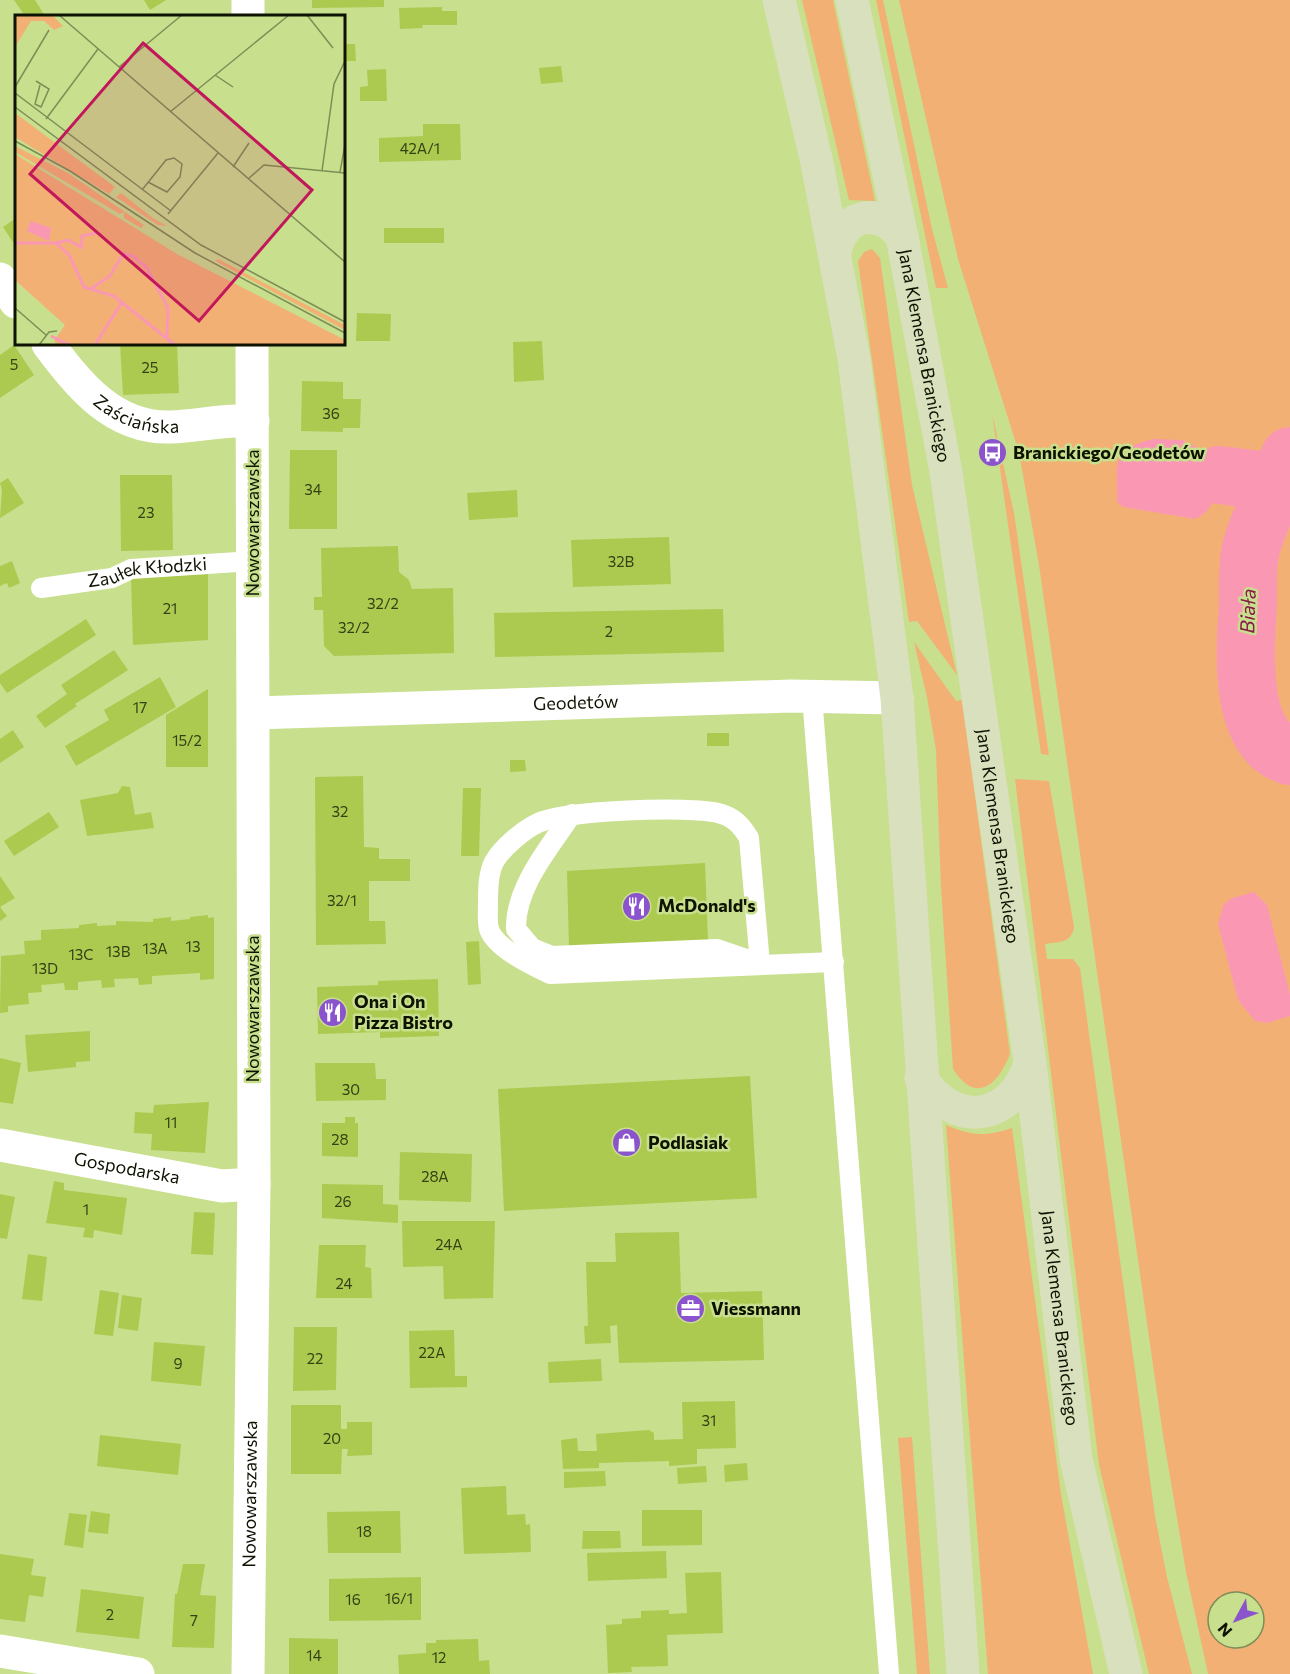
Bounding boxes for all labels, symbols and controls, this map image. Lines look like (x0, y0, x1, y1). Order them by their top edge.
inset map (15, 15, 345, 345)
house number: 42A/1 (400, 139, 440, 157)
street label: Jana Klemensa Branickiego (894, 247, 956, 464)
house number: 5 (10, 355, 18, 373)
house number: 25 (142, 358, 158, 376)
street label: Zaściańska (90, 389, 180, 437)
house number: 36 (322, 404, 340, 422)
bus stop icon: Branickiego/Geodetów (976, 437, 1008, 469)
place label: Branickiego/Geodetów (1013, 441, 1205, 463)
street label: Nowowarszawska (241, 449, 263, 597)
house number: 34 (304, 480, 322, 498)
house number: 23 (138, 503, 154, 521)
street label: Zaułek Kłodzki (86, 552, 208, 591)
house number: 32B (608, 552, 635, 570)
water label: Biała (1234, 588, 1260, 634)
house number: 32/2 (367, 594, 399, 612)
house number: 21 (163, 599, 177, 617)
house number: 32/2 (338, 618, 370, 636)
house number: 2 (605, 622, 613, 640)
street label: Geodetów (533, 689, 619, 714)
house number: 17 (133, 698, 147, 716)
street label: Jana Klemensa Branickiego (973, 727, 1025, 945)
house number: 15/2 (172, 731, 202, 749)
house number: 32 (332, 802, 348, 820)
restaurant icon: McDonald's (621, 890, 653, 922)
house number: 32/1 (327, 891, 357, 909)
place label: McDonald's (658, 894, 756, 916)
street label: Nowowarszawska (241, 935, 263, 1083)
house number: 13 (186, 937, 200, 955)
house number: 13A (143, 939, 167, 957)
house number: 13B (106, 942, 131, 960)
house number: 13C (68, 945, 94, 963)
house number: 13D (32, 959, 58, 977)
place label: Ona i On Pizza Bistro (354, 990, 453, 1033)
restaurant icon: Ona i On Pizza Bistro (317, 996, 349, 1028)
house number: 30 (342, 1080, 360, 1098)
house number: 11 (165, 1113, 177, 1131)
shop icon: Podlasiak (611, 1127, 643, 1159)
house number: 28 (331, 1130, 349, 1148)
place label: Podlasiak (648, 1131, 729, 1153)
street label: Gospodarska (72, 1147, 182, 1188)
house number: 28A (421, 1167, 449, 1185)
house number: 26 (334, 1192, 352, 1210)
house number: 1 (83, 1200, 89, 1218)
street label: Jana Klemensa Branickiego (1037, 1209, 1084, 1427)
house number: 24A (435, 1235, 463, 1253)
house number: 24 (335, 1274, 353, 1292)
office icon: Viessmann (674, 1293, 706, 1325)
place label: Viessmann (711, 1297, 801, 1319)
house number: 22A (419, 1343, 446, 1361)
house number: 22 (307, 1349, 323, 1367)
house number: 9 (173, 1354, 183, 1372)
house number: 31 (702, 1411, 716, 1429)
street label: Nowowarszawska (237, 1420, 261, 1568)
house number: 20 (323, 1429, 341, 1447)
house number: 18 (356, 1522, 372, 1540)
house number: 16/1 (385, 1589, 413, 1607)
house number: 16 (345, 1590, 361, 1608)
north arrow (1206, 1590, 1266, 1650)
house number: 2 (106, 1605, 114, 1623)
house number: 7 (190, 1611, 198, 1629)
text: N (1213, 1619, 1235, 1641)
house number: 14 (306, 1646, 322, 1664)
house number: 12 (432, 1648, 446, 1666)

